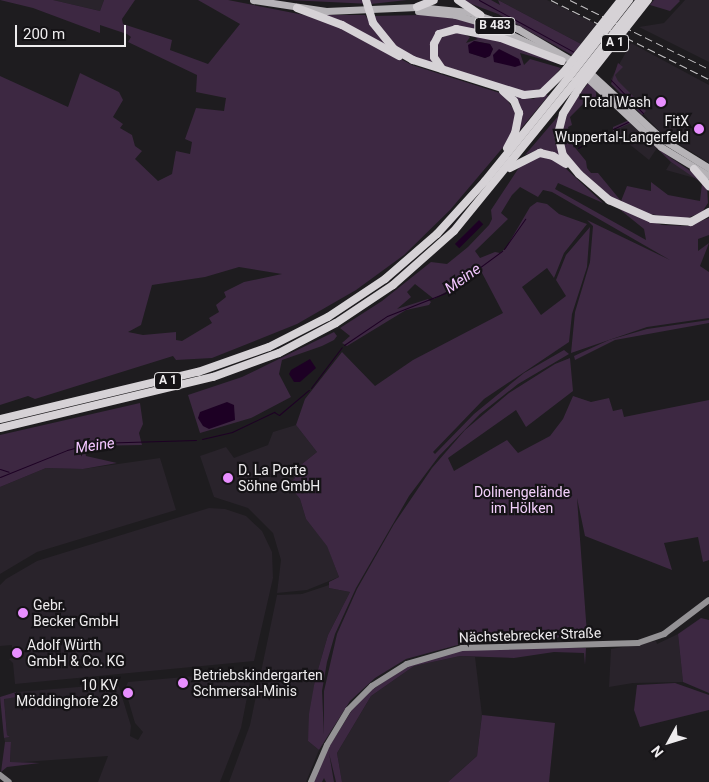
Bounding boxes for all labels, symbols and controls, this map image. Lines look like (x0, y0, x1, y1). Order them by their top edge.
scale bar (18, 15, 129, 47)
road number: B 483 (474, 16, 516, 36)
text: 200 m (23, 25, 65, 43)
road number: A 1 (600, 34, 630, 52)
place label: Total Wash (582, 94, 651, 110)
marker: Total Wash (655, 96, 667, 108)
place label: FitX Wuppertal-Langerfeld (555, 113, 689, 146)
marker: FitX Wuppertal-Langerfeld (693, 123, 705, 135)
water label: Meine (442, 260, 484, 298)
road number: A 1 (153, 372, 183, 391)
water label: Meine (74, 434, 116, 458)
place label: D. La Porte Söhne GmbH (238, 462, 320, 494)
marker: D. La Porte Söhne GmbH (222, 472, 234, 484)
park label: Dolinengelände im Hölken (474, 484, 570, 516)
place label: Gebr. Becker GmbH (33, 597, 119, 630)
marker: Gebr. Becker GmbH (17, 607, 29, 619)
street label: Nächstebrecker Straße (459, 624, 601, 646)
place label: Adolf Würth GmbH & Co. KG (27, 637, 125, 670)
marker: Adolf Würth GmbH & Co. KG (11, 647, 23, 659)
place label: Betriebskindergarten Schmersal-Minis (193, 667, 323, 700)
place label: 10 KV Möddinghofe 28 (16, 677, 118, 710)
marker: Betriebskindergarten Schmersal-Minis (177, 677, 189, 689)
marker: 10 KV Möddinghofe 28 (122, 687, 134, 699)
north arrow (644, 717, 694, 767)
text: N (648, 743, 667, 760)

